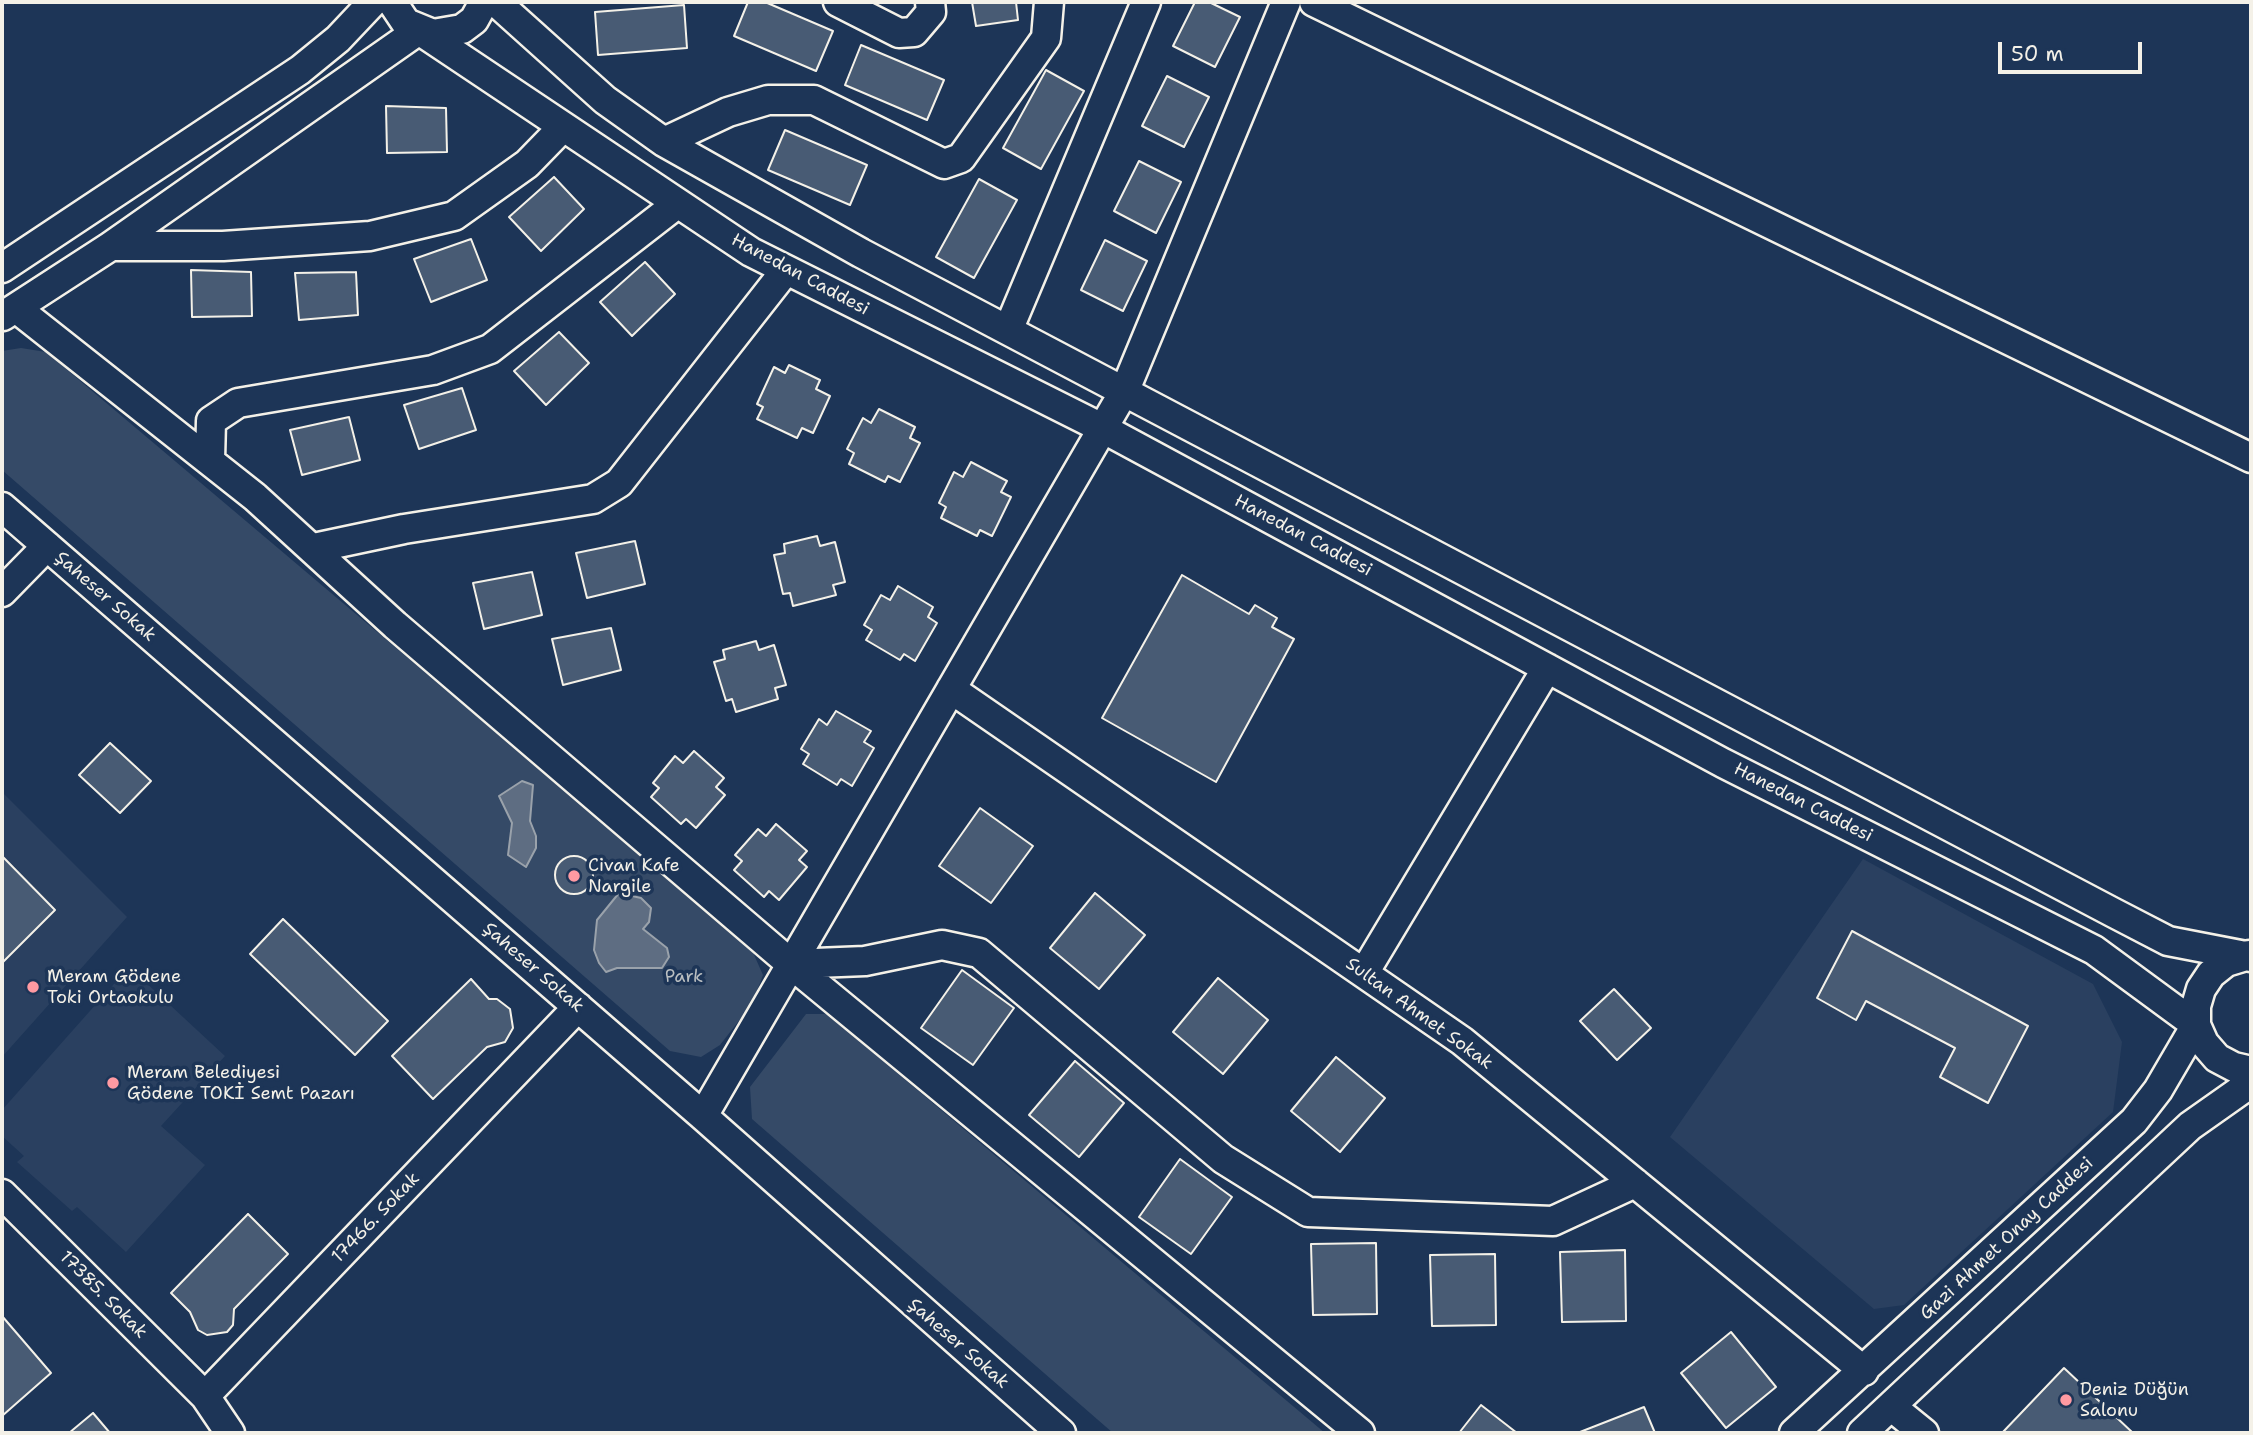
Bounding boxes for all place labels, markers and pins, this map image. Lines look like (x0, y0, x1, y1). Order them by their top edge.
place label: Civan Kafe Nargile (588, 855, 680, 898)
marker: Civan Kafe Nargile (566, 868, 582, 884)
place label: Meram Gödene Toki Ortaokulu (47, 966, 181, 1009)
marker: Meram Gödene Toki Ortaokulu (25, 979, 41, 995)
place label: Meram Belediyesi Gödene TOKİ Semt Pazarı (127, 1062, 355, 1104)
marker: Meram Belediyesi Gödene TOKİ Semt Pazarı (105, 1075, 121, 1091)
place label: Deniz Düğün Salonu (2080, 1379, 2189, 1422)
marker: Deniz Düğün Salonu (2058, 1392, 2074, 1408)

